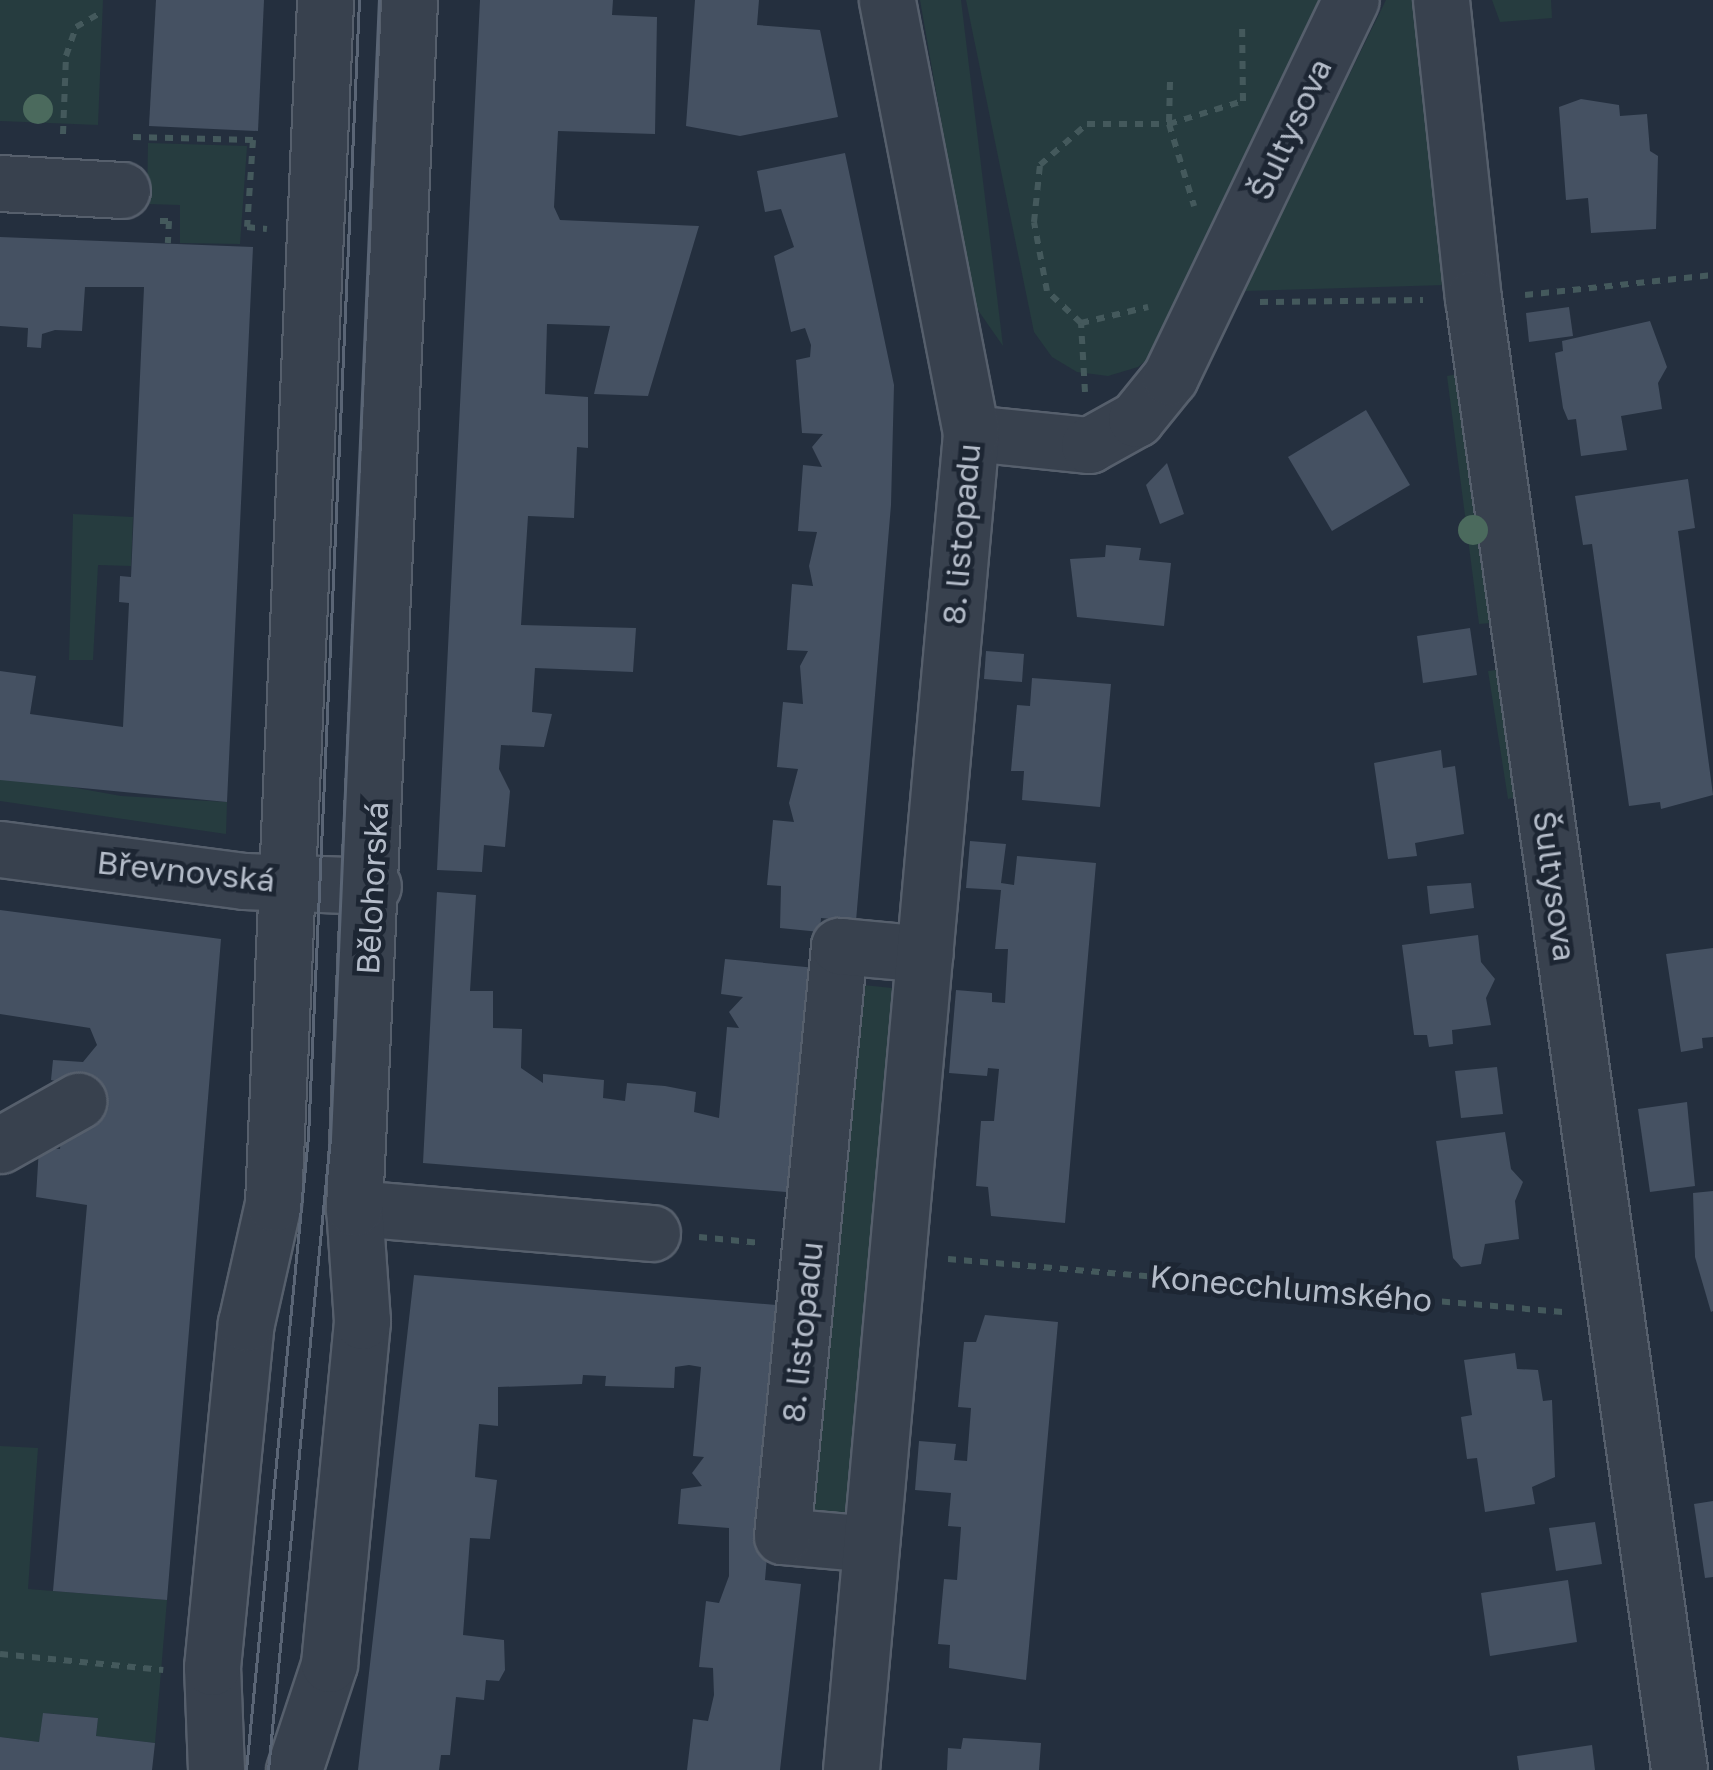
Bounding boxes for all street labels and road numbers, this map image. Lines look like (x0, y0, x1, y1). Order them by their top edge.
street label: Šultysova (1241, 52, 1339, 206)
street label: 8. listopadu (934, 442, 988, 626)
street label: Bělohorská (348, 800, 396, 976)
street label: Šultysova (1525, 808, 1585, 964)
street label: Břevnovská (95, 843, 277, 899)
street label: 8. listopadu (773, 1240, 831, 1424)
street label: Konecchlumského (1148, 1257, 1434, 1319)

